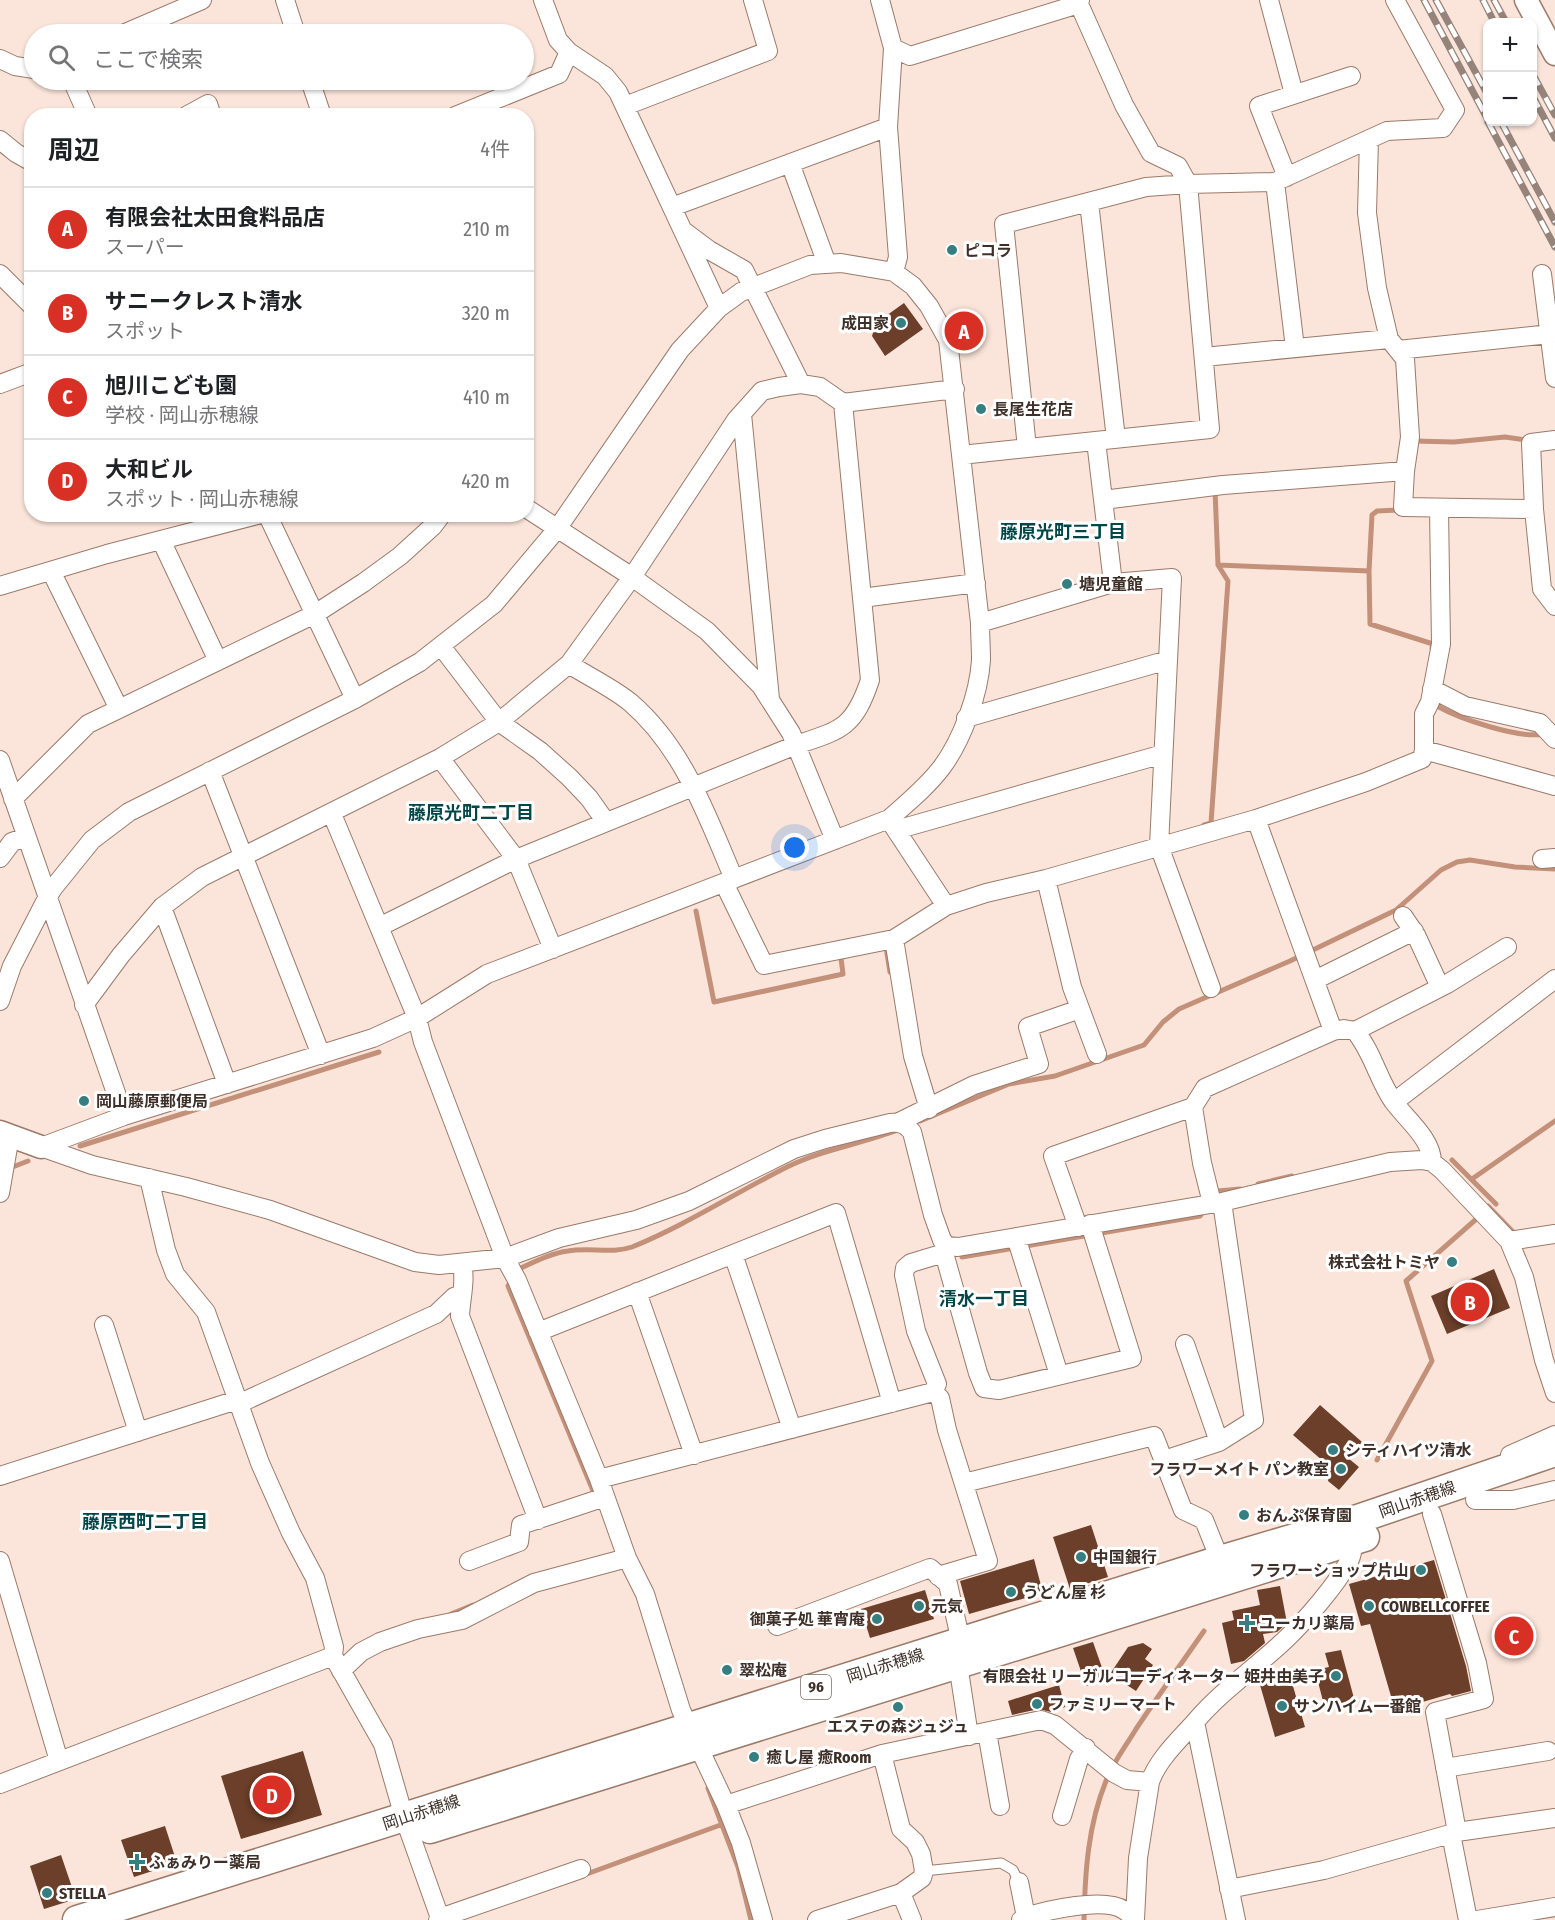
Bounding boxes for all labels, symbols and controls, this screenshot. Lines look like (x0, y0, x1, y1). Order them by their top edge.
map controls (1483, 18, 1537, 126)
button: + (1483, 18, 1537, 72)
search box (24, 24, 534, 90)
icon: search (45, 41, 78, 74)
text: ここで検索 (93, 46, 203, 73)
button: − (1483, 72, 1537, 126)
text: 周辺 (48, 135, 100, 166)
text: 4件 (480, 137, 510, 161)
text: 有限会社太田食料品店 (105, 204, 325, 231)
text: A (62, 217, 73, 241)
text: 210 m (463, 217, 510, 241)
text: スーパー (105, 235, 185, 259)
place label: ピコラ (964, 241, 1012, 260)
marker: ピコラ (945, 243, 959, 257)
text: サニークレスト清水 (105, 288, 303, 315)
text: B (62, 301, 73, 325)
text: 320 m (462, 301, 510, 325)
pin: A (944, 308, 984, 354)
place label: 成田家 (841, 314, 889, 333)
marker: 成田家 (894, 316, 908, 330)
text: スポット (105, 319, 185, 343)
text: 旭川こども園 (105, 372, 237, 399)
text: C (62, 385, 73, 409)
text: 410 m (463, 385, 510, 409)
place label: 長尾生花店 (993, 400, 1073, 419)
marker: 長尾生花店 (974, 402, 988, 416)
text: 学校 · 岡山赤穂線 (105, 403, 259, 427)
text: 大和ビル (105, 456, 193, 483)
text: D (62, 469, 73, 493)
text: 420 m (461, 469, 510, 493)
text: スポット · 岡山赤穂線 (105, 487, 299, 511)
district label: 藤原光町三丁目 (1000, 521, 1126, 543)
place label: 塘児童館 (1079, 575, 1143, 594)
marker: 塘児童館 (1060, 577, 1074, 591)
district label: 藤原光町二丁目 (408, 802, 534, 824)
your location (780, 833, 809, 862)
place label: 岡山藤原郵便局 (96, 1092, 208, 1111)
marker: 岡山藤原郵便局 (77, 1094, 91, 1108)
place label: 株式会社トミヤ (1328, 1253, 1440, 1272)
marker: 株式会社トミヤ (1445, 1255, 1459, 1269)
pin: B (1450, 1280, 1490, 1324)
district label: 清水一丁目 (939, 1288, 1029, 1310)
place label: シティハイツ清水 (1345, 1441, 1472, 1460)
marker: シティハイツ清水 (1326, 1443, 1340, 1457)
place label: フラワーメイト パン教室 (1150, 1460, 1329, 1479)
marker: フラワーメイト パン教室 (1334, 1462, 1348, 1476)
street label: 岡山赤穂線 (1376, 1477, 1458, 1521)
place label: おんぷ保育園 (1256, 1506, 1352, 1525)
marker: おんぷ保育園 (1237, 1508, 1251, 1522)
district label: 藤原西町二丁目 (82, 1511, 208, 1533)
place label: 中国銀行 (1093, 1548, 1157, 1567)
marker: 中国銀行 (1074, 1550, 1088, 1564)
place label: フラワーショップ片山 (1249, 1561, 1409, 1580)
marker: フラワーショップ片山 (1414, 1563, 1428, 1577)
place label: うどん屋 杉 (1023, 1583, 1106, 1602)
marker: うどん屋 杉 (1004, 1585, 1018, 1599)
place label: 元気 (931, 1597, 963, 1616)
place label: COWBELLCOFFEE (1381, 1597, 1490, 1616)
marker: 元気 (912, 1599, 926, 1613)
marker: COWBELLCOFFEE (1362, 1599, 1376, 1613)
place label: 御菓子処 華宵庵 (750, 1610, 865, 1629)
marker: 御菓子処 華宵庵 (870, 1612, 884, 1626)
place label: ユーカリ薬局 (1259, 1614, 1355, 1633)
pin: C (1494, 1614, 1534, 1658)
marker: ユーカリ薬局 (1240, 1616, 1254, 1630)
street label: 岡山赤穂線 (844, 1645, 926, 1686)
place label: 翠松庵 (739, 1661, 787, 1680)
marker: 翠松庵 (720, 1663, 734, 1677)
place label: 有限会社 リーガルコーディネーター 姫井由美子 (983, 1667, 1324, 1686)
marker: 有限会社 リーガルコーディネーター 姫井由美子 (1329, 1669, 1343, 1683)
road number: 96 (801, 1675, 831, 1699)
place label: ファミリーマート (1049, 1695, 1177, 1714)
marker: ファミリーマート (1030, 1697, 1044, 1711)
place label: サンハイム一番館 (1294, 1697, 1421, 1716)
marker: サンハイム一番館 (1275, 1699, 1289, 1713)
marker: エステの森ジュジュ (891, 1700, 905, 1714)
place label: エステの森ジュジュ (827, 1717, 969, 1736)
place label: 癒し屋 癒Room (766, 1748, 871, 1767)
marker: 癒し屋 癒Room (747, 1750, 761, 1764)
pin: D (252, 1772, 292, 1818)
street label: 岡山赤穂線 (380, 1791, 462, 1834)
place label: ふぁみりー薬局 (149, 1853, 261, 1872)
marker: ふぁみりー薬局 (130, 1855, 144, 1869)
place label: STELLA (59, 1884, 106, 1903)
marker: STELLA (40, 1886, 54, 1900)

